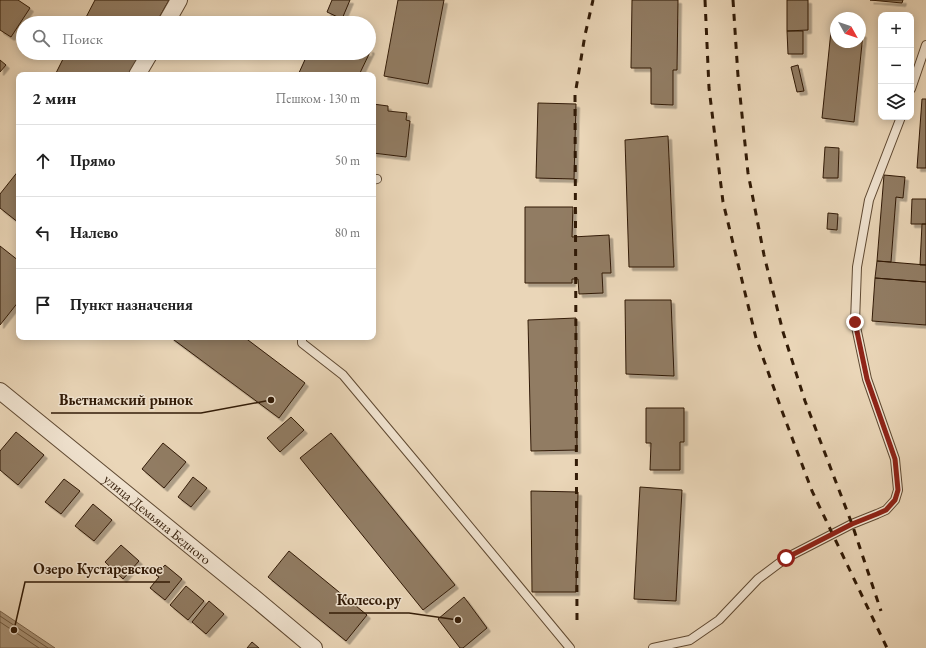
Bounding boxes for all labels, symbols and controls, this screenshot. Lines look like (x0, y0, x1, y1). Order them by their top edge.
north arrow (830, 12, 866, 48)
map controls (878, 12, 914, 120)
button: + (878, 12, 914, 48)
search box (16, 16, 376, 60)
icon: search (30, 27, 52, 49)
text: Поиск (62, 29, 103, 48)
button: − (878, 48, 914, 84)
button: layers (878, 84, 914, 120)
text: 2 мин (32, 87, 76, 109)
text: Пешком · 130 m (276, 90, 360, 107)
icon: ahead (32, 150, 54, 172)
text: Прямо (70, 151, 115, 170)
text: 50 m (335, 152, 360, 169)
icon: left (32, 222, 54, 244)
text: Налево (70, 223, 118, 242)
text: 80 m (335, 224, 360, 241)
icon: arrive (32, 294, 54, 316)
text: Пункт назначения (70, 295, 193, 314)
route end (846, 313, 864, 331)
callout: Вьетнамский рынок (51, 386, 201, 413)
text: Вьетнамский рынок (59, 390, 194, 409)
street label: улица Демьяна Бедного (100, 470, 215, 568)
route start (777, 549, 795, 567)
callout: Озеро Кустаревское (25, 555, 170, 582)
text: Озеро Кустаревское (33, 559, 163, 578)
callout: Колесо.ру (329, 586, 409, 613)
text: Колесо.ру (337, 590, 402, 609)

